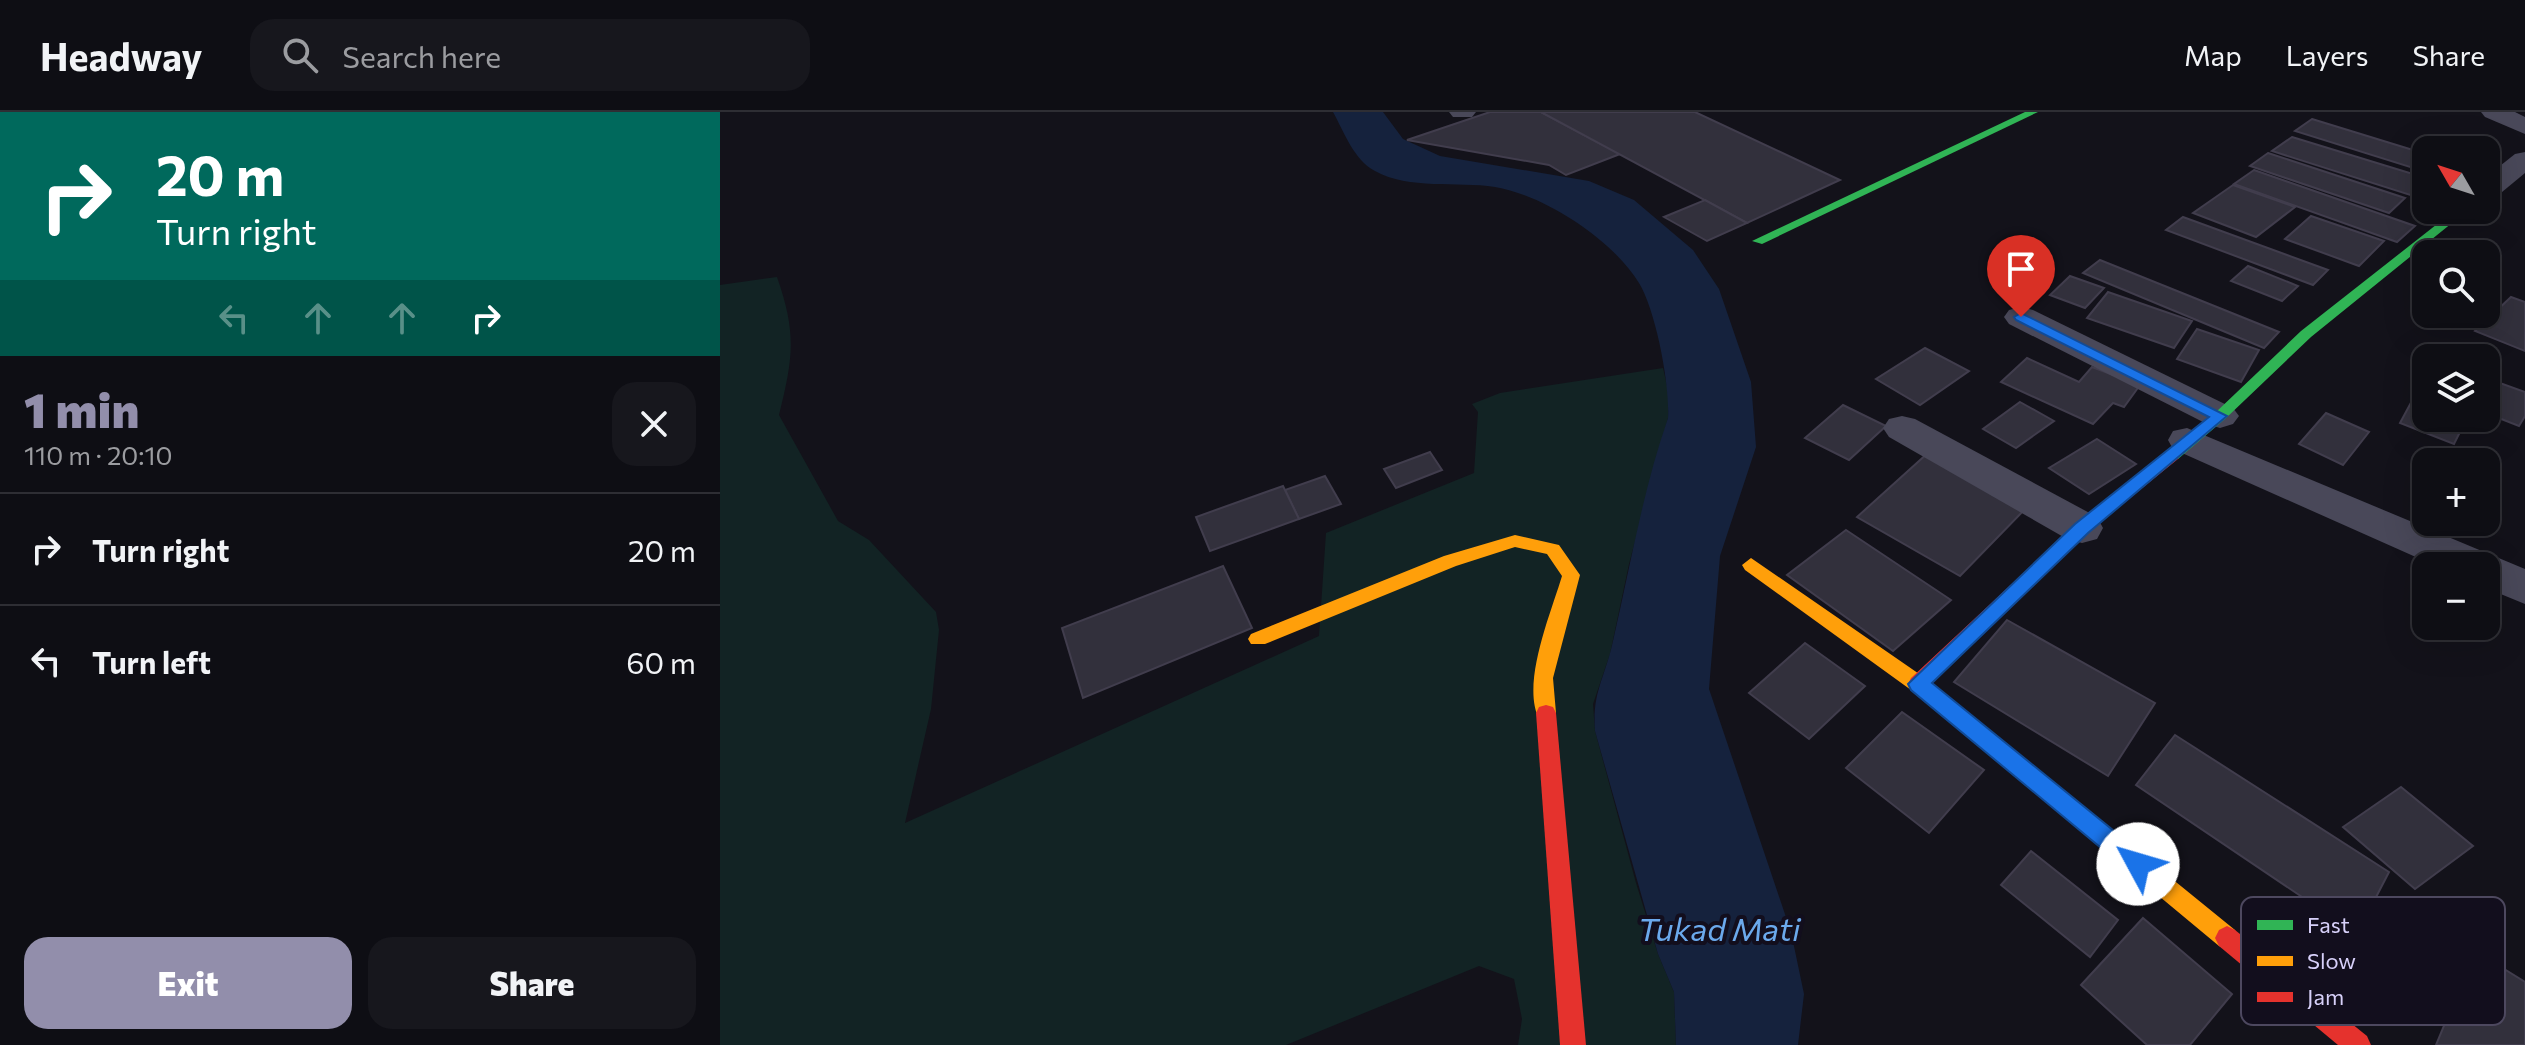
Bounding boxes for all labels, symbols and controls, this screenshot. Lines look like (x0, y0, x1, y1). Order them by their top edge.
search box (250, 19, 810, 91)
text: Headway (40, 32, 202, 79)
icon: search (278, 33, 322, 77)
text: Search here (342, 37, 501, 74)
text: Map (2184, 38, 2242, 72)
text: Layers (2286, 38, 2368, 72)
text: Share (2412, 38, 2485, 72)
north arrow (2412, 136, 2500, 224)
map controls (2412, 136, 2500, 640)
text: 20 m (156, 139, 284, 208)
icon: right (24, 144, 128, 248)
text: Turn right (156, 208, 317, 252)
pin (1987, 235, 2055, 317)
button: search (2412, 240, 2500, 328)
icon: arrive (1999, 247, 2043, 291)
icon: left (212, 296, 256, 340)
icon: ahead (296, 296, 340, 340)
icon: ahead (380, 296, 424, 340)
icon: right (464, 296, 508, 340)
button: layers (2412, 344, 2500, 432)
text: 1 min (24, 379, 139, 438)
button: close (612, 382, 696, 466)
text: 110 m · 20:10 (24, 439, 172, 470)
button: + (2412, 448, 2500, 536)
icon: right (24, 527, 68, 571)
text: Turn right (92, 531, 229, 568)
text: 20 m (628, 531, 696, 568)
button: − (2412, 552, 2500, 640)
icon: left (24, 639, 68, 683)
text: Turn left (92, 643, 211, 680)
text: 60 m (626, 643, 696, 680)
position arrow (2096, 822, 2180, 906)
legend (2241, 897, 2505, 1025)
water label: Tukad Mati (1638, 908, 1802, 948)
text: Fast (2307, 911, 2350, 938)
button: Exit (24, 937, 352, 1029)
button: Share (368, 937, 696, 1029)
text: Slow (2307, 947, 2356, 974)
text: Jam (2307, 983, 2344, 1010)

